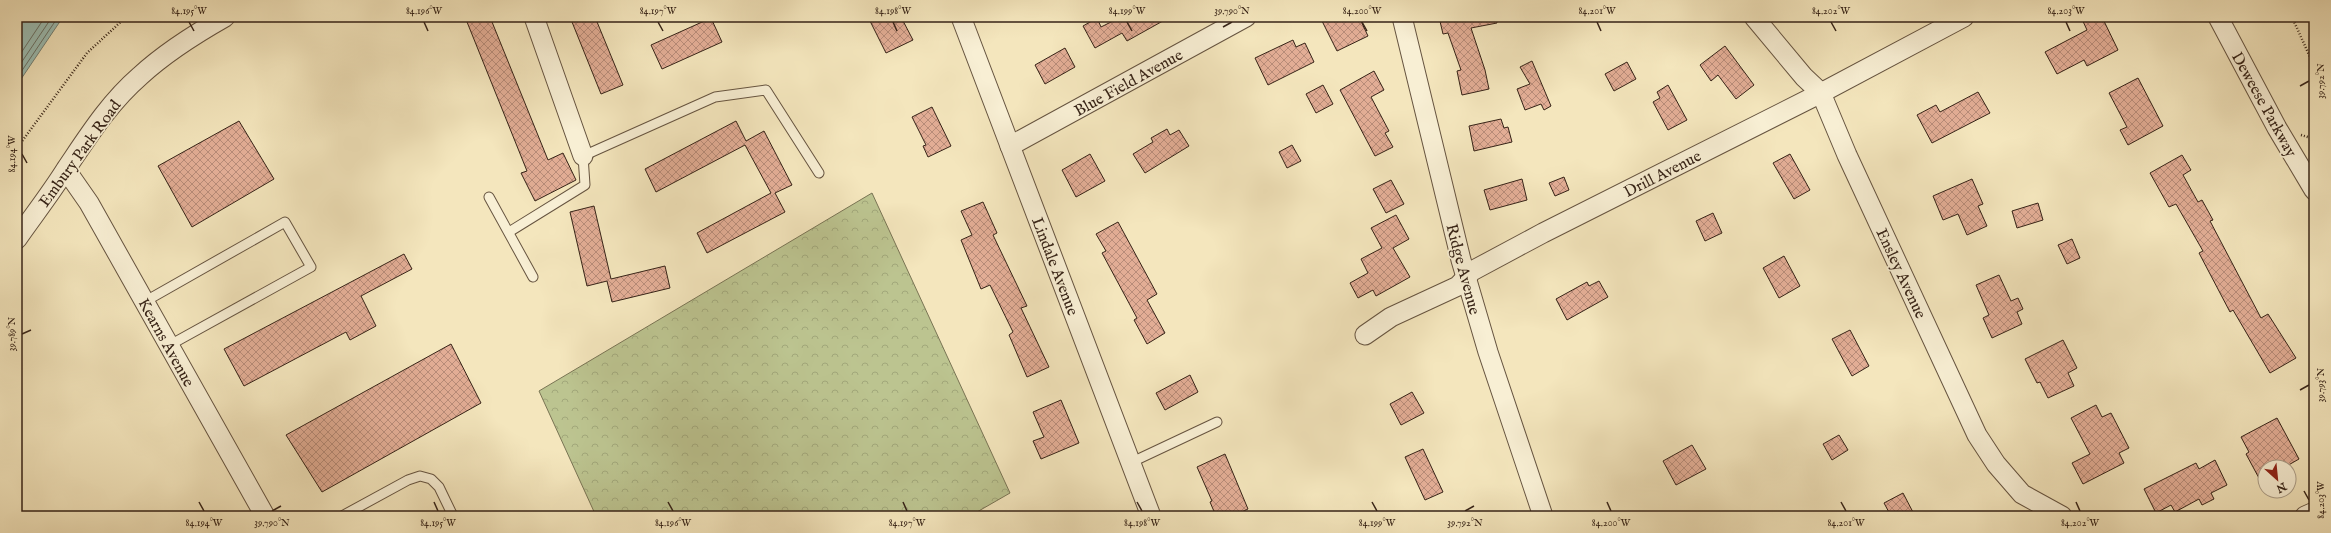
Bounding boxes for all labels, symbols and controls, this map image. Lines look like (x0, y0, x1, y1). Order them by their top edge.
text: 84.195°W (171, 5, 207, 18)
text: 84.196°W (406, 5, 443, 18)
text: 84.197°W (640, 5, 677, 18)
text: 84.198°W (875, 5, 911, 18)
text: 84.199°W (1109, 5, 1146, 18)
text: 39.790°N (1214, 5, 1250, 18)
text: 84.200°W (1343, 5, 1382, 18)
text: 84.201°W (1578, 5, 1616, 18)
text: 84.202°W (1812, 5, 1851, 18)
text: 84.203°W (2047, 5, 2085, 18)
street label: Blue Field Avenue (1071, 46, 1187, 122)
street label: Deweese Parkway (2226, 49, 2300, 161)
text: 39.792°N (2315, 63, 2328, 99)
street label: Embury Park Road (35, 96, 126, 212)
text: 84.194°W (6, 135, 19, 172)
street label: Drill Avenue (1621, 147, 1705, 203)
street label: Lindale Avenue (1026, 215, 1082, 319)
street label: Ridge Avenue (1440, 222, 1484, 317)
street label: Ensley Avenue (1871, 226, 1930, 322)
street label: Kearns Avenue (133, 295, 198, 391)
text: 39.789°N (6, 316, 19, 351)
text: 39.793°N (2315, 368, 2328, 402)
north arrow (2257, 459, 2297, 499)
text: N (2273, 478, 2289, 496)
text: 84.203°W (2315, 481, 2328, 519)
text: 84.194°W (186, 517, 223, 530)
text: 39.790°N (254, 517, 290, 530)
text: 84.195°W (420, 517, 456, 530)
text: 84.196°W (655, 517, 692, 530)
text: 84.197°W (889, 517, 926, 530)
text: 84.198°W (1124, 517, 1160, 530)
text: 84.199°W (1359, 517, 1396, 530)
text: 39.792°N (1447, 517, 1483, 530)
text: 84.200°W (1592, 517, 1631, 530)
text: 84.201°W (1827, 517, 1865, 530)
text: 84.202°W (2061, 517, 2100, 530)

